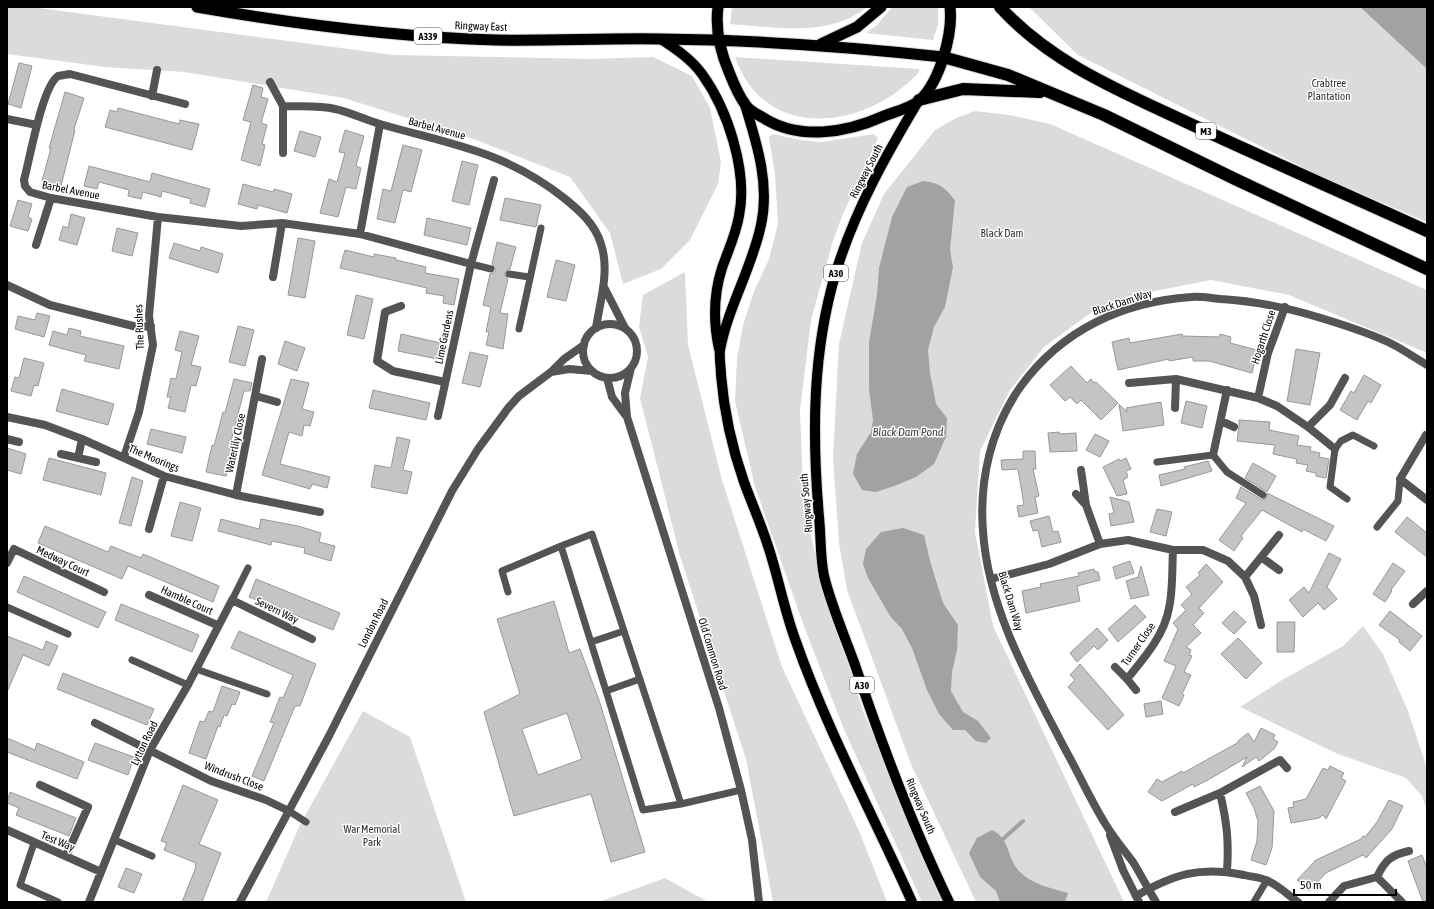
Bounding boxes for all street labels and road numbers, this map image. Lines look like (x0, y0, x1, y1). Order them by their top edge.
street label: Ringway East (455, 19, 507, 33)
road number: A339 (414, 28, 442, 44)
street label: Barbel Avenue (407, 115, 467, 141)
road number: M3 (1196, 123, 1216, 139)
street label: Ringway South (847, 142, 885, 200)
street label: Barbel Avenue (41, 179, 101, 201)
road number: A30 (824, 265, 848, 281)
street label: Black Dam Way (1091, 287, 1154, 317)
street label: The Rushes (132, 304, 146, 350)
street label: Hogarth Close (1249, 308, 1277, 366)
street label: Lime Gardens (432, 309, 456, 365)
street label: Waterlily Close (223, 412, 247, 474)
street label: The Moorings (127, 442, 181, 474)
street label: Ringway South (797, 473, 815, 533)
street label: Medway Court (35, 544, 91, 578)
street label: Black Dam Way (996, 570, 1026, 633)
street label: Hamble Court (159, 583, 215, 617)
street label: Severn Way (254, 594, 301, 626)
street label: London Road (356, 597, 390, 649)
street label: Old Common Road (696, 616, 730, 692)
street label: Turner Close (1119, 620, 1157, 668)
road number: A30 (850, 677, 874, 693)
street label: Lytton Road (128, 719, 160, 767)
street label: Windrush Close (203, 759, 265, 793)
street label: Ringway South (904, 776, 938, 836)
street label: Test Way (40, 829, 77, 854)

